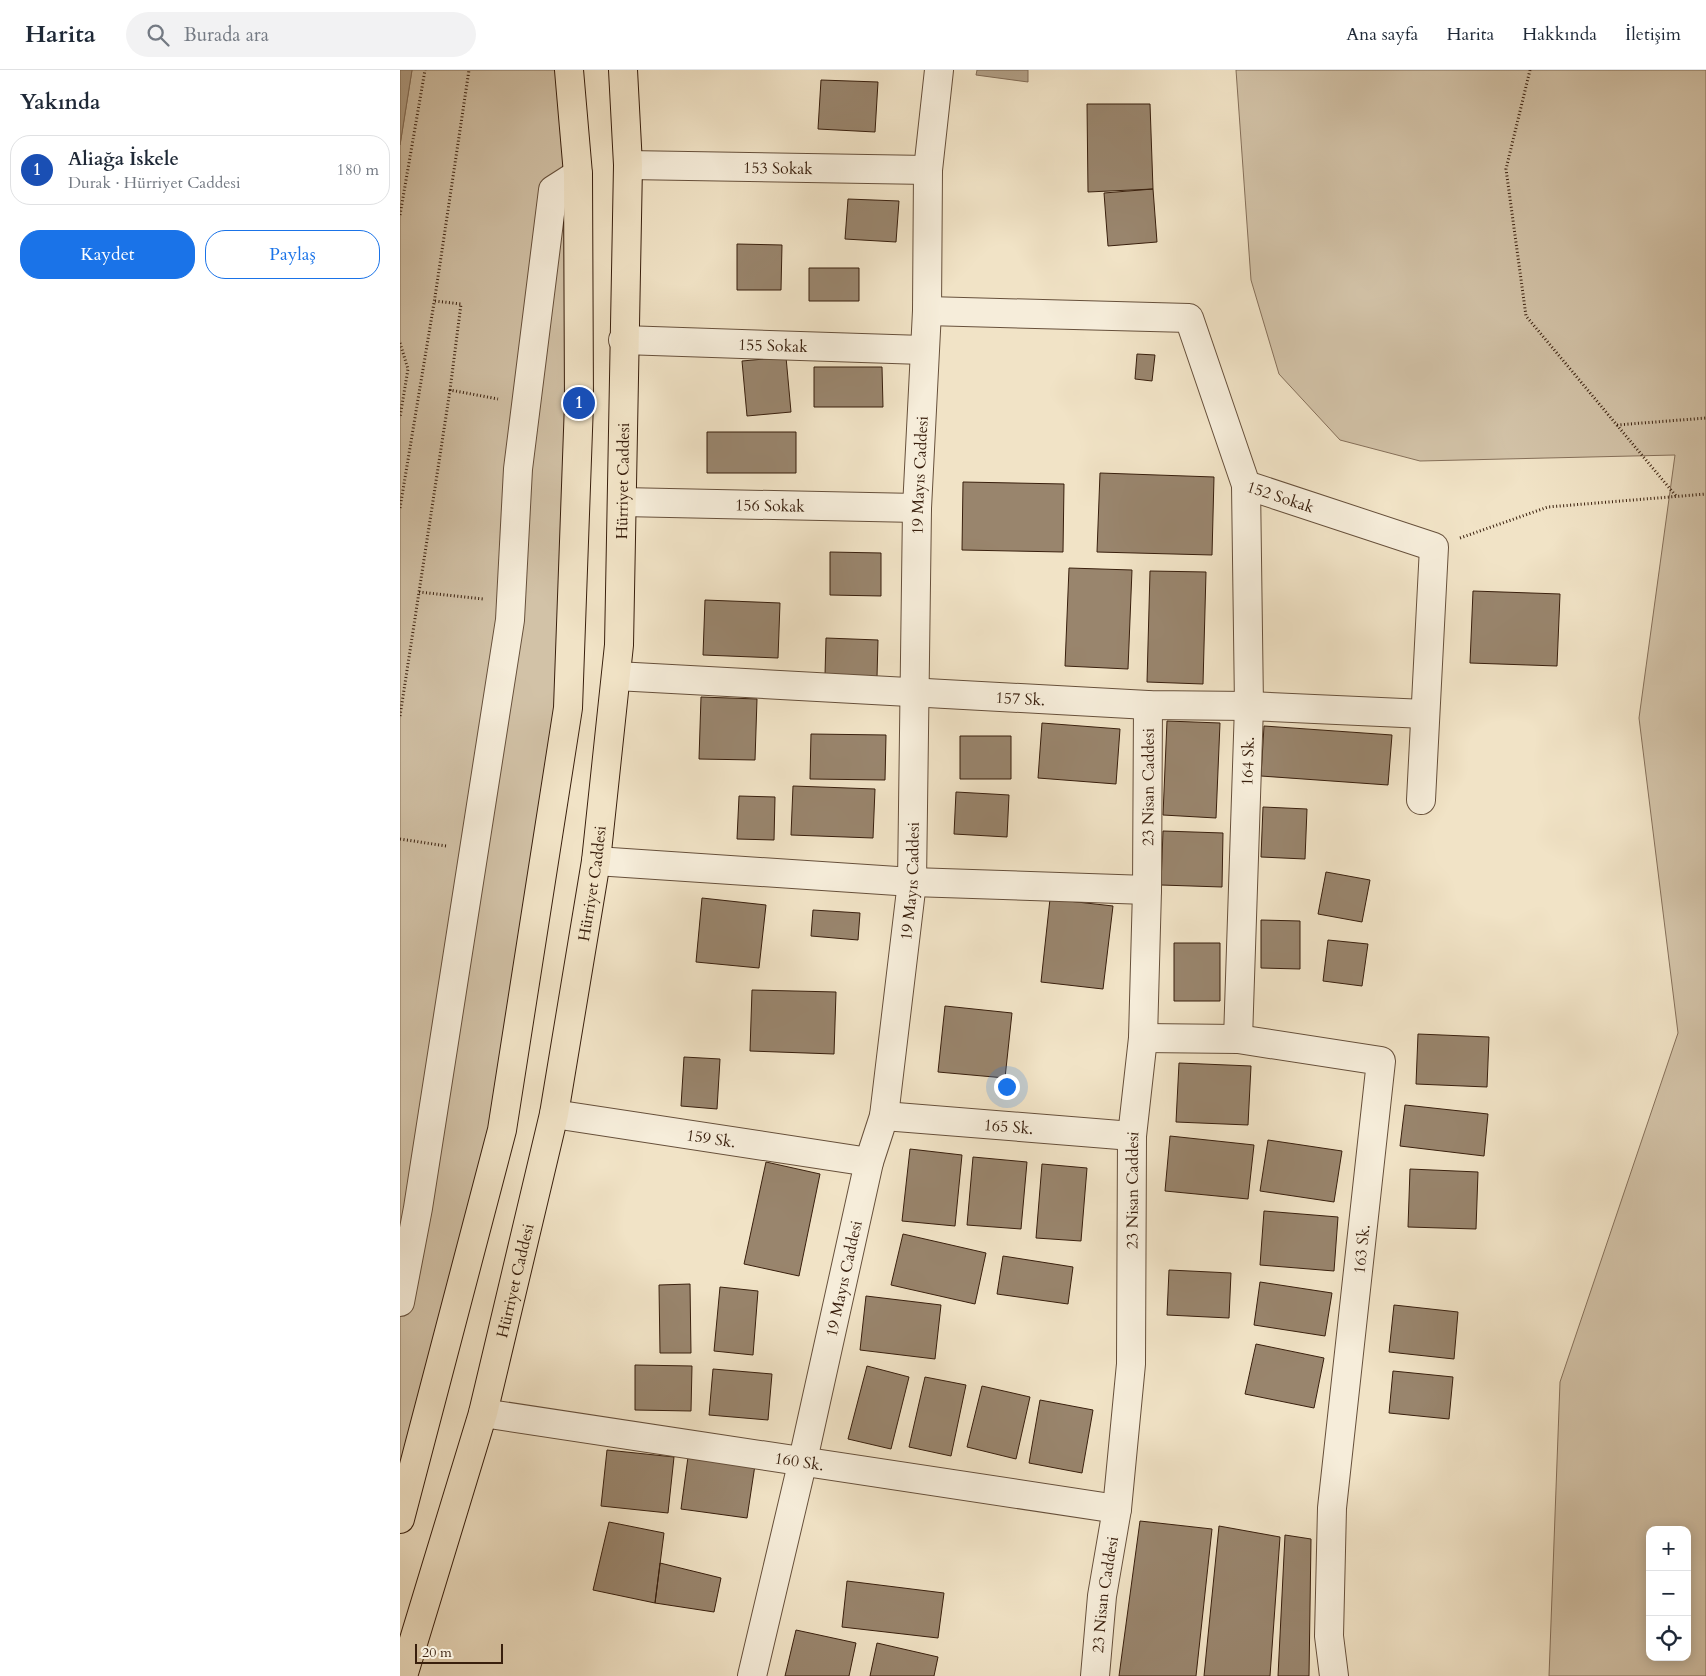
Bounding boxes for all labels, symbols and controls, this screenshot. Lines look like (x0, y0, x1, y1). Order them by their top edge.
search box (126, 12, 476, 57)
text: Harita (25, 18, 96, 51)
icon: search (144, 21, 172, 49)
text: Burada ara (184, 22, 269, 48)
text: Ana sayfa (1346, 22, 1418, 47)
text: Harita (1446, 22, 1494, 47)
text: Hakkında (1522, 22, 1597, 47)
text: İletişim (1625, 22, 1681, 47)
text: Yakında (20, 88, 100, 117)
text: Aliağa İskele (68, 146, 179, 172)
street label: 153 Sokak (743, 157, 813, 180)
text: 1 (33, 159, 41, 181)
text: 180 m (337, 159, 379, 181)
text: Durak · Hürriyet Caddesi (68, 172, 240, 194)
button: Kaydet (20, 230, 195, 279)
button: Paylaş (205, 230, 380, 279)
street label: 155 Sokak (738, 334, 808, 358)
pin: 1 (563, 384, 595, 422)
street label: 19 Mayıs Caddesi (907, 415, 934, 535)
street label: Hürriyet Caddesi (611, 422, 635, 539)
street label: 152 Sokak (1244, 476, 1317, 519)
street label: 156 Sokak (735, 494, 805, 518)
street label: 157 Sk. (995, 687, 1046, 711)
street label: 23 Nisan Caddesi (1137, 727, 1160, 846)
street label: 164 Sk. (1236, 736, 1260, 786)
street label: 19 Mayıs Caddesi (895, 821, 925, 942)
street label: Hürriyet Caddesi (573, 824, 612, 943)
your location (994, 1074, 1020, 1100)
street label: 165 Sk. (983, 1114, 1034, 1140)
street label: 159 Sk. (685, 1124, 737, 1154)
street label: 23 Nisan Caddesi (1122, 1130, 1145, 1249)
street label: 19 Mayıs Caddesi (821, 1218, 868, 1339)
street label: Hürriyet Caddesi (491, 1221, 540, 1340)
street label: 163 Sk. (1348, 1223, 1376, 1275)
street label: 160 Sk. (773, 1447, 825, 1476)
map controls (1646, 1526, 1691, 1661)
button: + (1646, 1526, 1691, 1571)
street label: 23 Nisan Caddesi (1087, 1534, 1124, 1654)
button: − (1646, 1571, 1691, 1616)
button: locate (1646, 1616, 1691, 1661)
scale bar (415, 1641, 502, 1664)
text: 20 m (422, 1643, 452, 1662)

